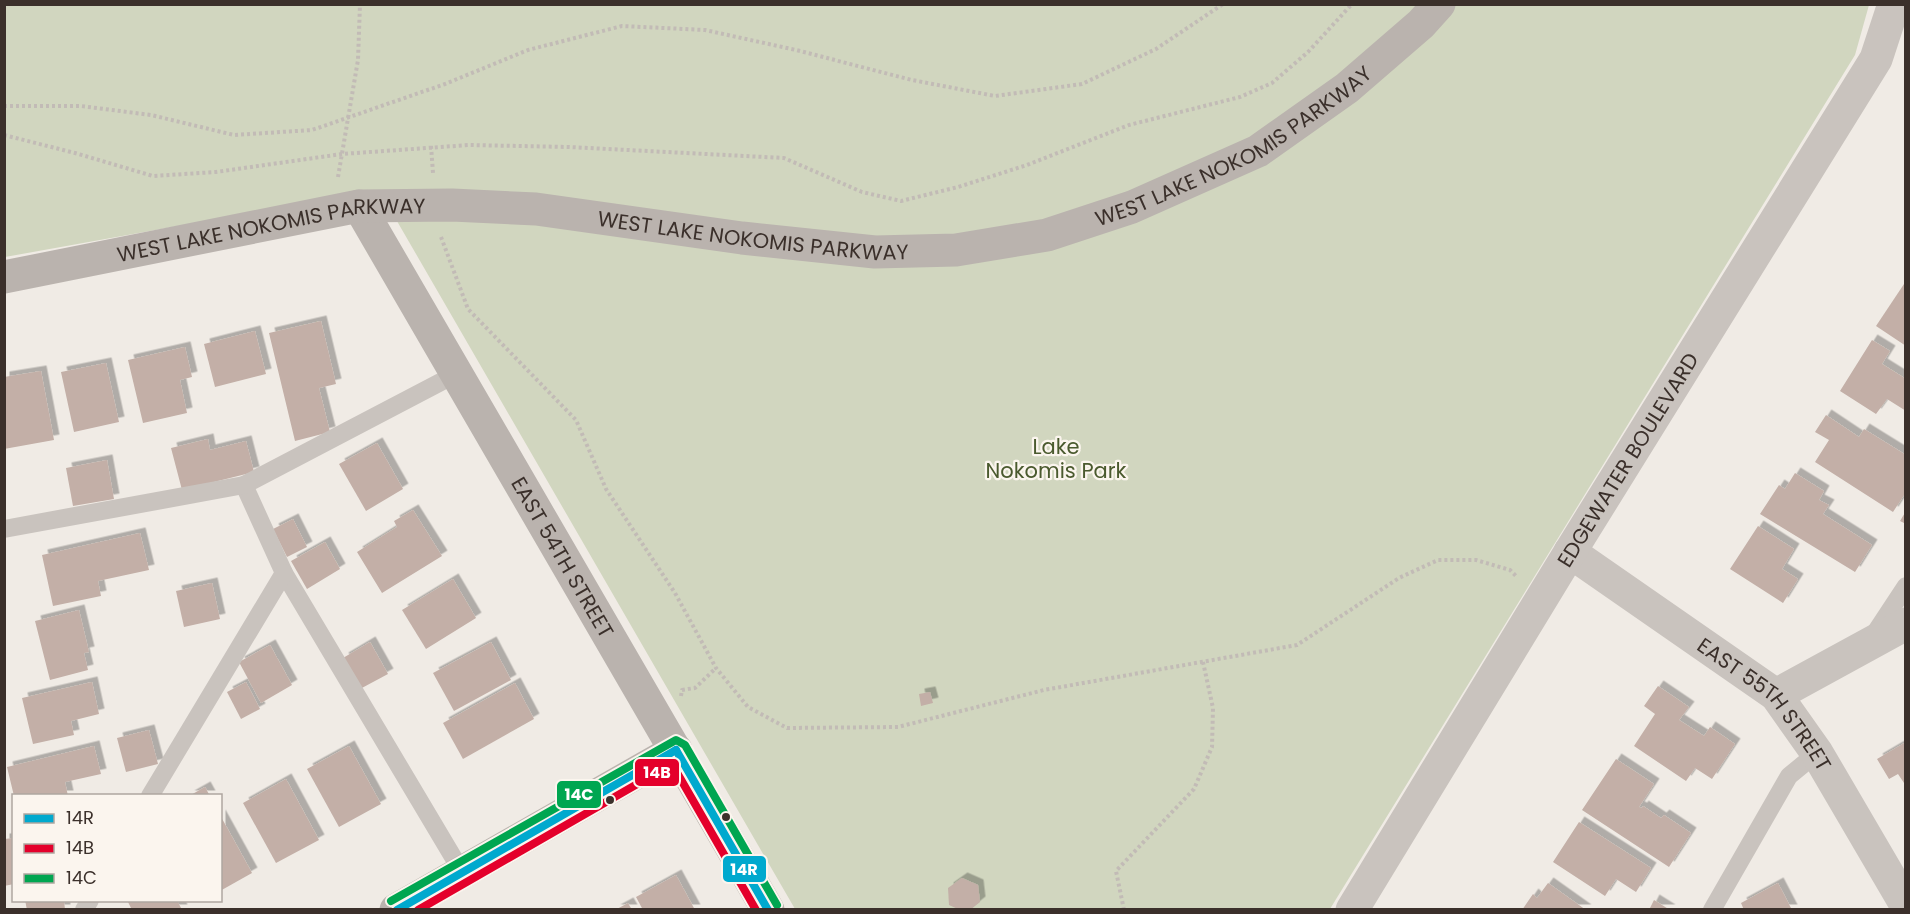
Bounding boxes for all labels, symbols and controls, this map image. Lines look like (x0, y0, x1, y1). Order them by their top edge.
street label: WEST LAKE NOKOMIS PARKWAY (1091, 59, 1378, 233)
street label: WEST LAKE NOKOMIS PARKWAY (114, 191, 426, 269)
street label: WEST LAKE NOKOMIS PARKWAY (596, 203, 909, 267)
street label: EDGEWATER BOULEVARD (1550, 347, 1705, 572)
park label: Lake Nokomis Park (986, 432, 1127, 485)
street label: EAST 54TH STREET (505, 471, 621, 643)
street label: EAST 55TH STREET (1692, 630, 1839, 776)
line badge: 14B (634, 758, 680, 787)
text: 14B (643, 761, 671, 784)
line badge: 14C (556, 780, 602, 809)
text: 14C (564, 783, 594, 806)
legend (12, 794, 222, 902)
unlabelled marker (604, 794, 616, 806)
text: 14R (66, 805, 94, 830)
unlabelled marker (720, 811, 732, 823)
text: 14B (66, 835, 94, 860)
line badge: 14R (722, 855, 767, 883)
text: 14R (730, 858, 758, 881)
text: 14C (66, 865, 97, 890)

